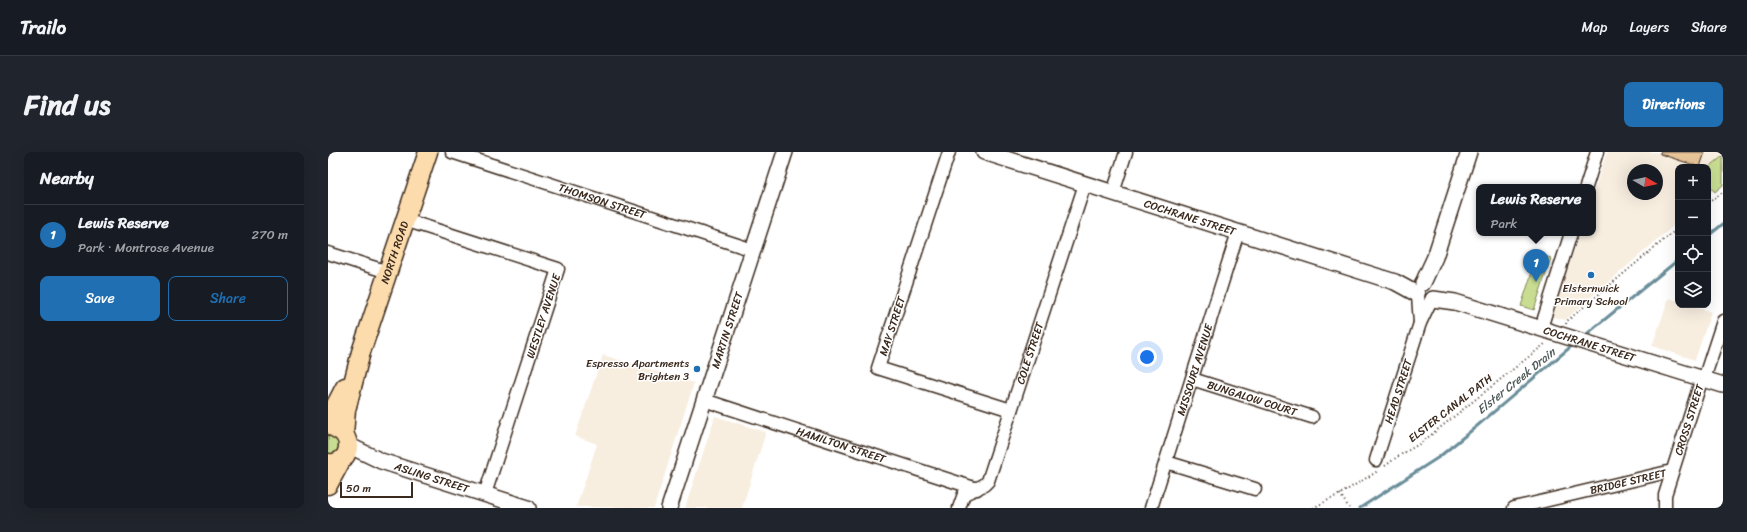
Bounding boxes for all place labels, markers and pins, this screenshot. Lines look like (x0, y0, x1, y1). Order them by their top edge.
pin: 1 (1523, 249, 1549, 282)
marker: Elsternwick Primary School (1586, 270, 1596, 280)
place label: Elsternwick Primary School (1554, 279, 1629, 311)
place label: Espresso Apartments Brighten 3 (586, 354, 689, 386)
marker: Espresso Apartments Brighten 3 (692, 364, 702, 374)

